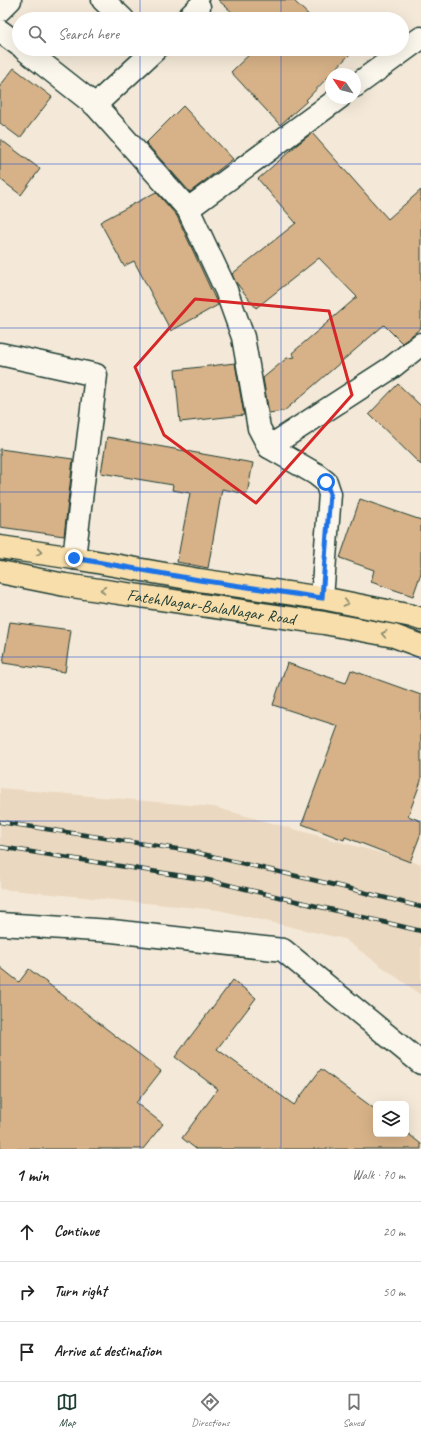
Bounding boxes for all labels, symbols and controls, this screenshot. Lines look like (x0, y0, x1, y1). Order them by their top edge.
search box (12, 12, 409, 56)
icon: search (26, 23, 48, 45)
text: Search here (58, 25, 119, 44)
north arrow (325, 68, 361, 104)
route start (317, 473, 335, 491)
one-way arrow (35, 548, 42, 556)
route end (65, 549, 83, 567)
street label: FatehNagar-BalaNagar Road (126, 584, 299, 630)
one-way arrow (100, 586, 106, 595)
one-way arrow (343, 598, 350, 606)
one-way arrow (381, 631, 387, 639)
map controls (373, 1101, 409, 1137)
button: layers (373, 1101, 409, 1137)
text: 1 min (16, 1165, 49, 1186)
text: Walk · 70 m (352, 1167, 405, 1183)
icon: ahead (16, 1221, 38, 1243)
text: Continue (54, 1222, 99, 1241)
text: 20 m (383, 1224, 405, 1240)
icon: right (16, 1281, 38, 1303)
text: Turn right (54, 1282, 107, 1301)
text: 50 m (383, 1284, 405, 1300)
icon: arrive (16, 1341, 38, 1363)
text: Arrive at destination (54, 1342, 161, 1361)
tab: Map (56, 1391, 78, 1429)
tab: Directions (191, 1391, 230, 1429)
tab: Saved (343, 1391, 365, 1429)

